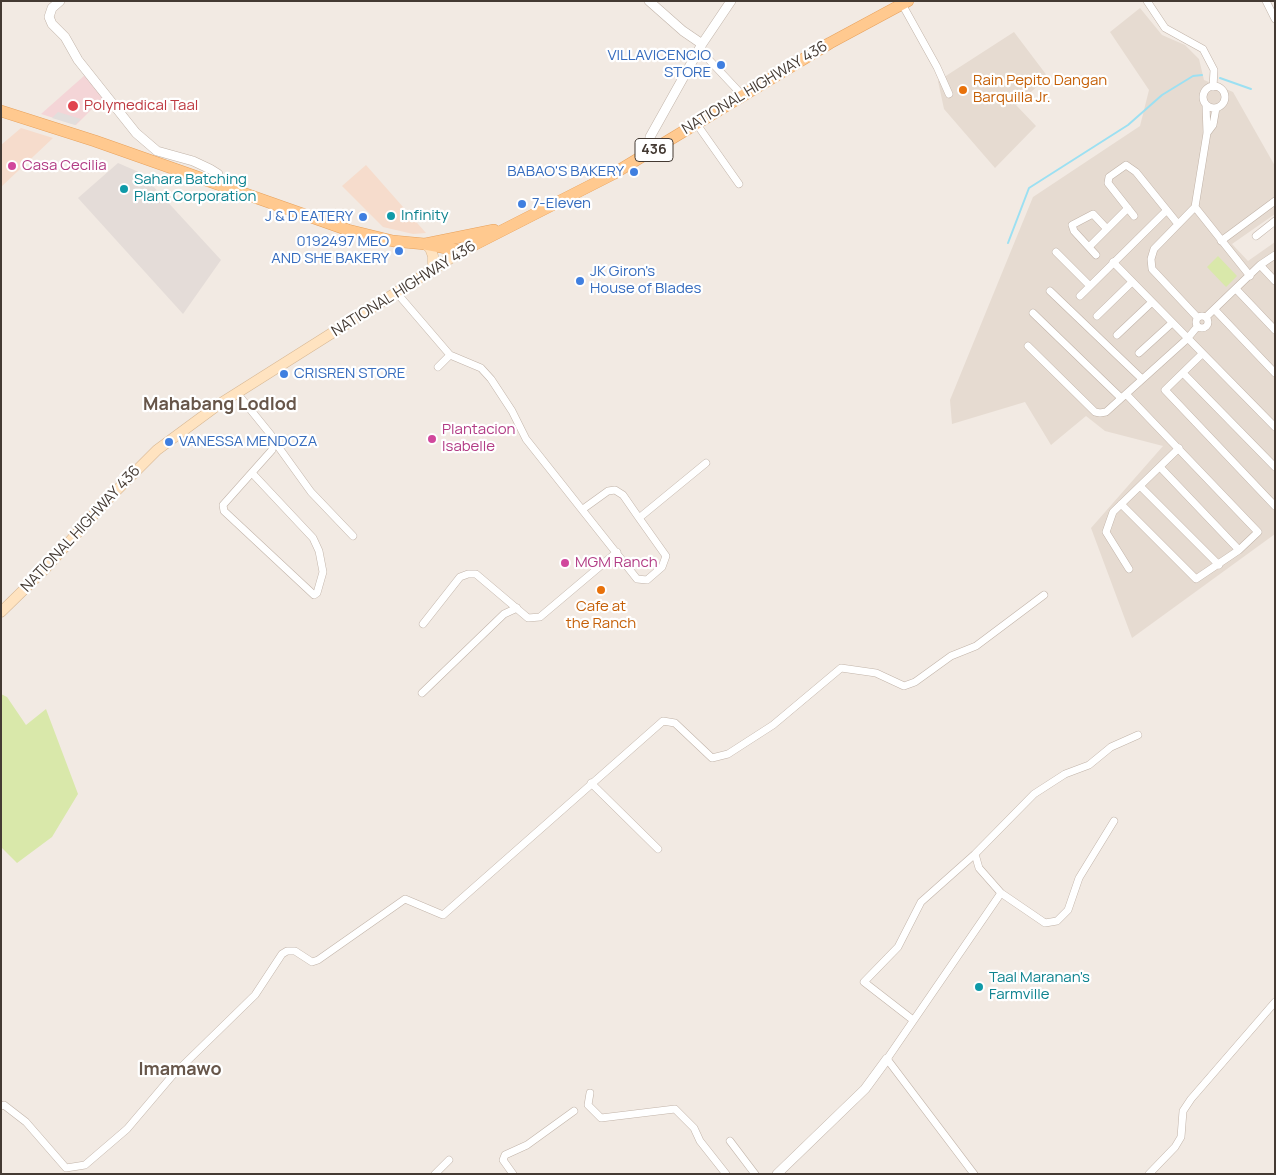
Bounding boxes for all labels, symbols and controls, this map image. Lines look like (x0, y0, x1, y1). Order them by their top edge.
street label: NATIONAL HIGHWAY 436 (679, 37, 831, 139)
place label: VILLAVICENCIO STORE (607, 47, 711, 82)
marker: VILLAVICENCIO STORE (715, 59, 727, 71)
place label: Rain Pepito Dangan Barquilla Jr. (973, 72, 1107, 107)
marker: Rain Pepito Dangan Barquilla Jr. (957, 84, 969, 96)
place label: Polymedical Taal (84, 97, 198, 115)
marker: Polymedical Taal (66, 99, 80, 113)
road number: 436 (635, 138, 673, 162)
place label: Casa Cecilia (22, 157, 107, 175)
marker: Casa Cecilia (6, 160, 18, 172)
place label: BABAO'S BAKERY (507, 163, 624, 181)
marker: BABAO'S BAKERY (628, 166, 640, 178)
place label: Sahara Batching Plant Corporation (134, 171, 256, 206)
marker: Sahara Batching Plant Corporation (118, 183, 130, 195)
place label: 7-Eleven (532, 195, 591, 213)
marker: 7-Eleven (516, 198, 528, 210)
place label: Infinity (401, 207, 449, 225)
place label: J & D EATERY (265, 208, 353, 226)
marker: Infinity (385, 210, 397, 222)
marker: J & D EATERY (357, 211, 369, 223)
place label: 0192497 MEO AND SHE BAKERY (271, 233, 389, 268)
street label: NATIONAL HIGHWAY 436 (329, 237, 479, 341)
marker: 0192497 MEO AND SHE BAKERY (393, 245, 405, 257)
place label: JK Giron's House of Blades (590, 263, 701, 298)
marker: JK Giron's House of Blades (574, 275, 586, 287)
place label: CRISREN STORE (294, 365, 405, 383)
marker: CRISREN STORE (278, 368, 290, 380)
district label: Mahabang Lodlod (143, 394, 297, 416)
place label: Plantacion Isabelle (442, 421, 516, 456)
place label: VANESSA MENDOZA (179, 433, 317, 451)
marker: Plantacion Isabelle (426, 433, 438, 445)
marker: VANESSA MENDOZA (163, 436, 175, 448)
street label: NATIONAL HIGHWAY 436 (18, 462, 144, 596)
place label: MGM Ranch (575, 554, 658, 572)
marker: MGM Ranch (559, 557, 571, 569)
marker: Cafe at the Ranch (595, 584, 607, 596)
place label: Cafe at the Ranch (566, 598, 636, 633)
place label: Taal Maranan's Farmville (989, 969, 1090, 1004)
marker: Taal Maranan's Farmville (973, 981, 985, 993)
district label: Imamawo (139, 1059, 221, 1081)

